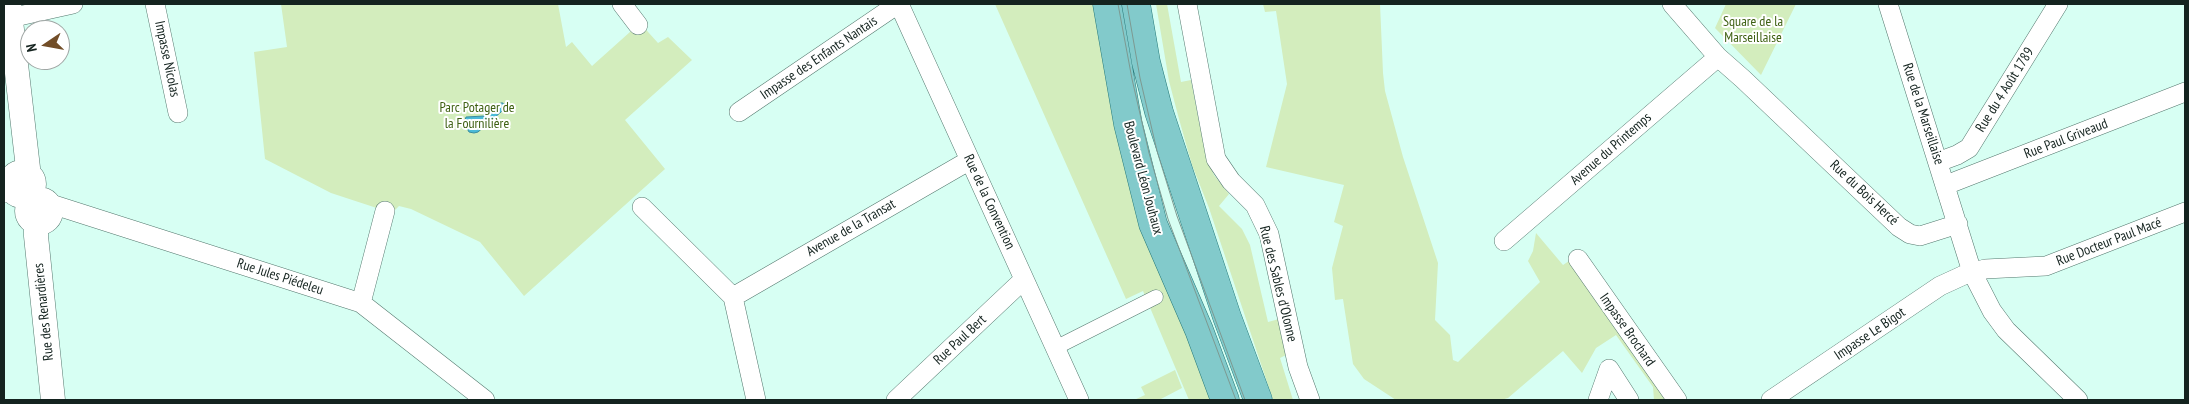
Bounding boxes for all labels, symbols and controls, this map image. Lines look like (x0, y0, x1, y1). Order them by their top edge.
street label: Impasse des Enfants Nantais (757, 13, 881, 103)
park label: Square de la Marseillaise (1723, 14, 1783, 46)
street label: Impasse Nicolas (151, 19, 183, 99)
north arrow (20, 20, 70, 70)
text: N (22, 42, 41, 53)
street label: Rue du 4 Août 1789 (1972, 45, 2038, 135)
street label: Rue de la Marseillaise (1899, 61, 1947, 167)
park label: Parc Potager de la Fournilière (439, 100, 515, 132)
street label: Avenue du Printemps (1567, 109, 1655, 189)
street label: Rue Paul Griveaud (2022, 115, 2110, 163)
street label: Boulevard Léon Jouhaux (1120, 120, 1166, 236)
street label: Rue de la Convention (960, 152, 1018, 252)
street label: Rue du Bois Hercé (1826, 157, 1902, 229)
street label: Avenue de la Transat (804, 196, 898, 260)
street label: Rue Docteur Paul Macé (2054, 214, 2164, 270)
street label: Rue des Sables d'Olonne (1255, 224, 1301, 344)
street label: Rue Jules Piédeleu (235, 255, 325, 299)
street label: Rue des Renardières (31, 262, 57, 362)
street label: Impasse Brochard (1596, 290, 1658, 370)
street label: Impasse Le Bigot (1831, 304, 1909, 364)
street label: Rue Paul Bert (930, 311, 990, 369)

